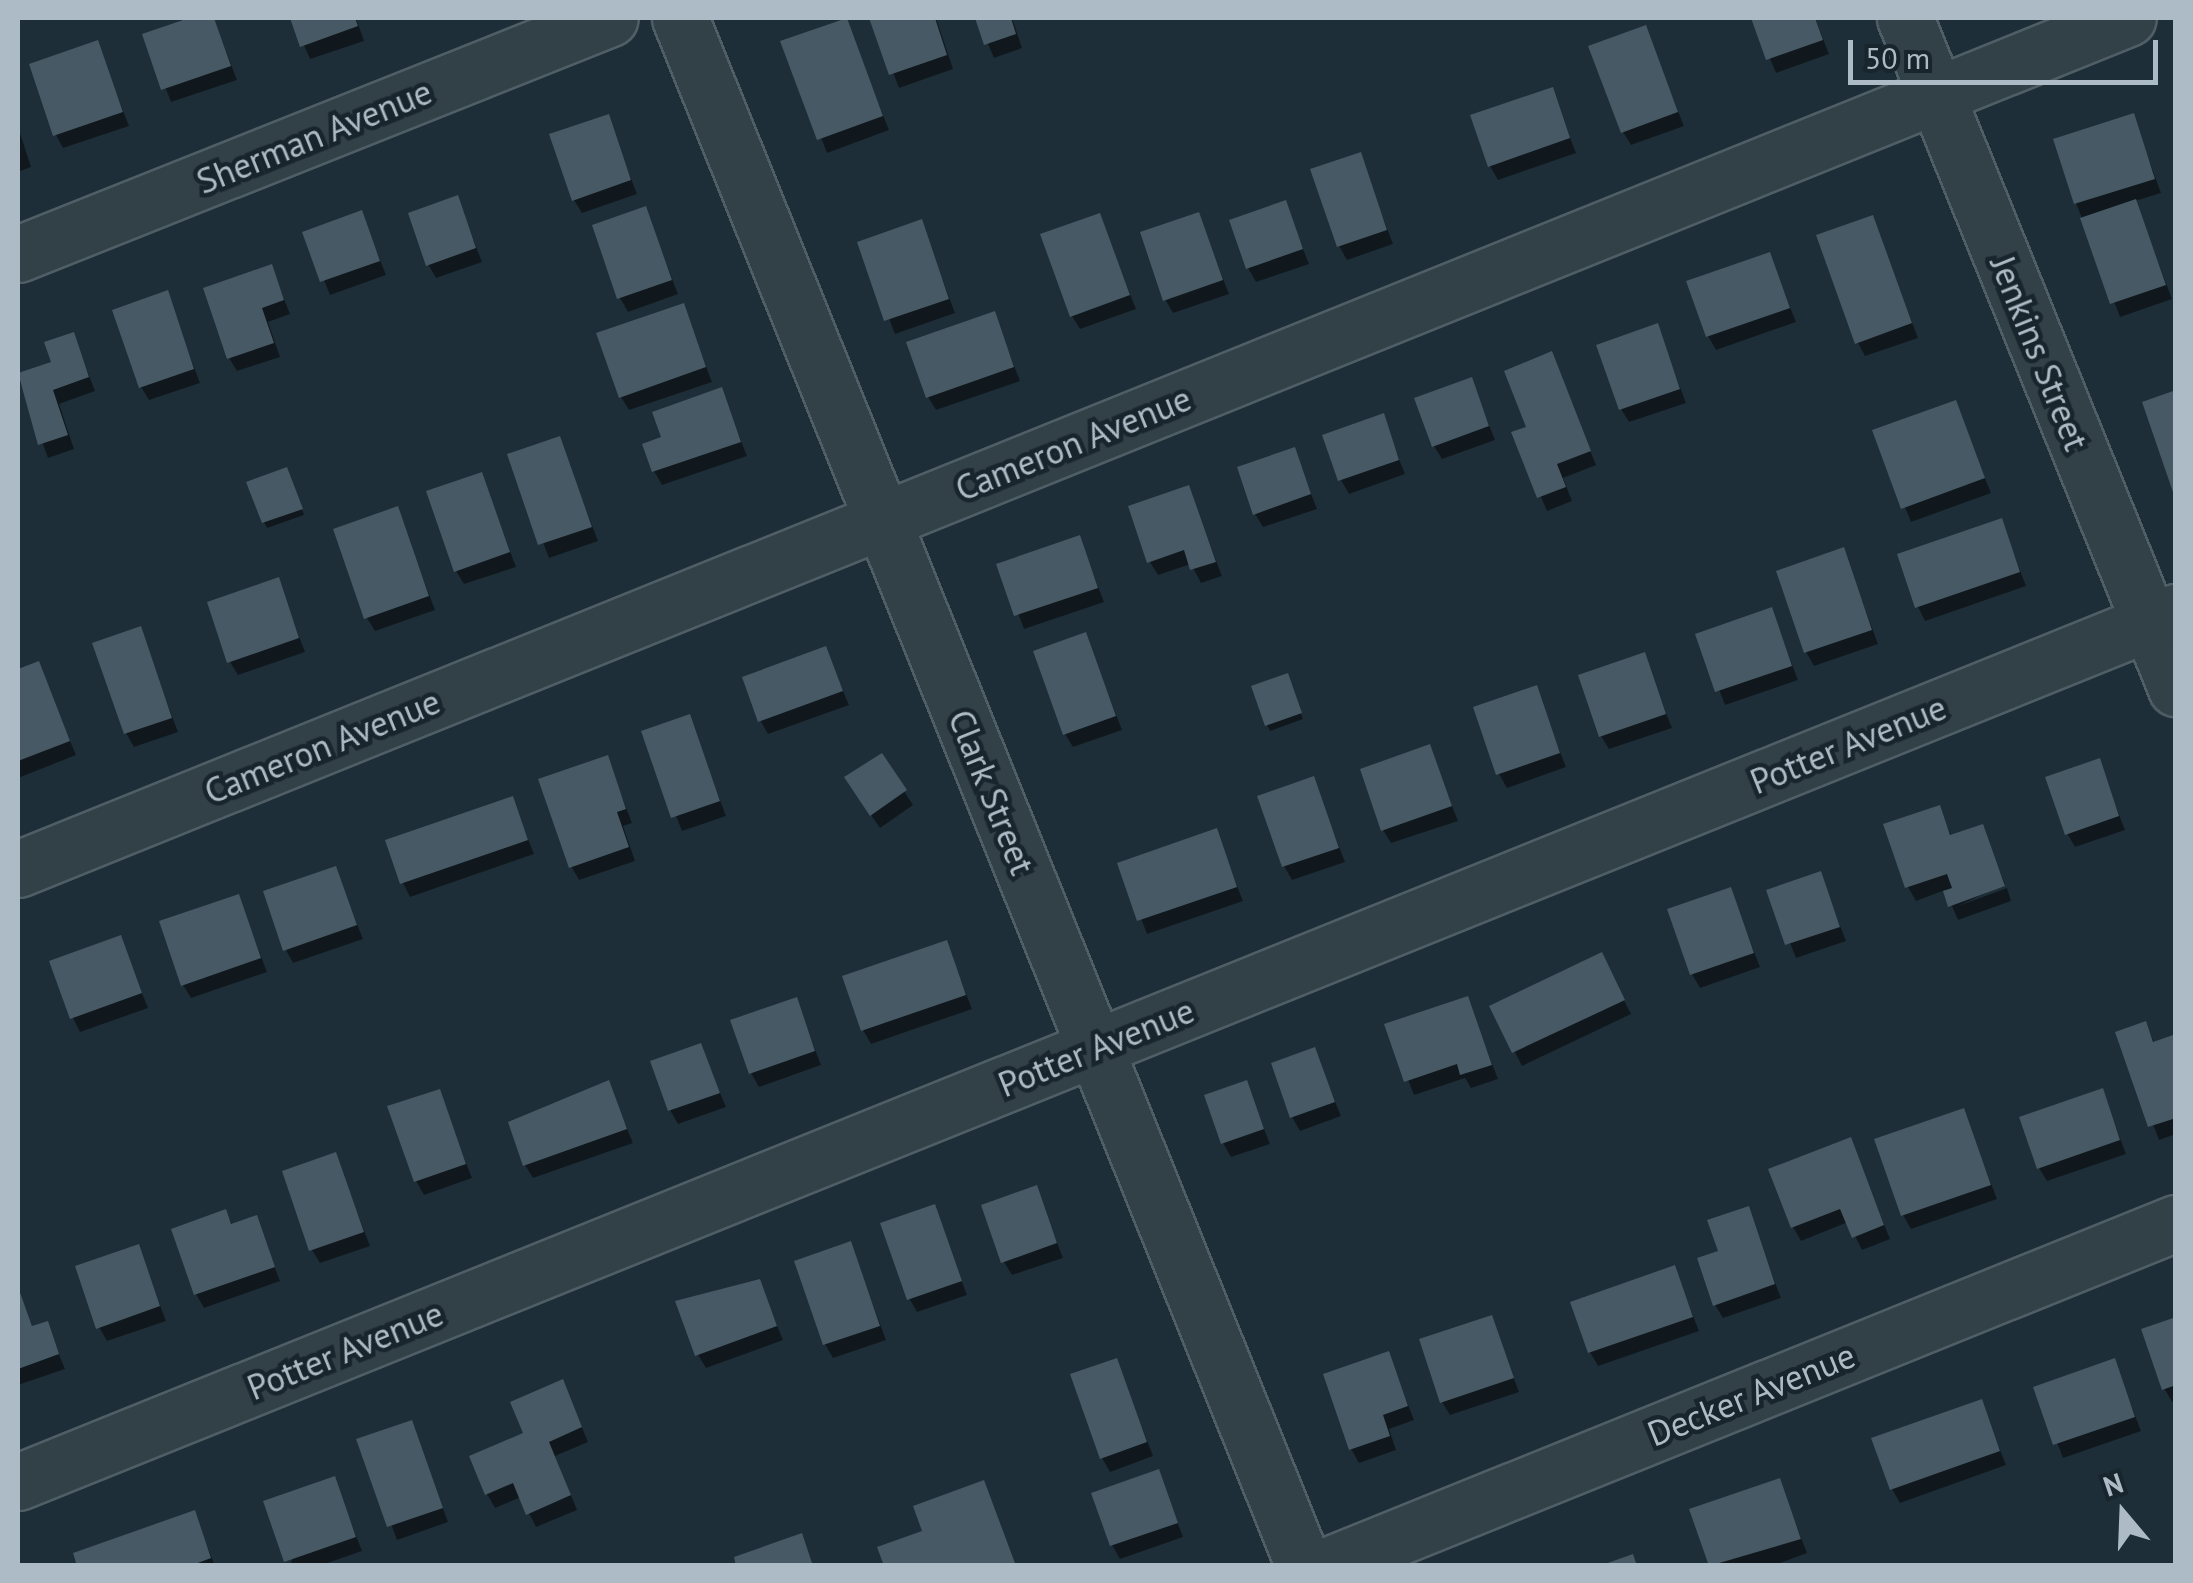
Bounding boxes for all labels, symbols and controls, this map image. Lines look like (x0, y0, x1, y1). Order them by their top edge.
scale bar (1853, 20, 2163, 82)
text: 50 m (1865, 38, 1930, 77)
street label: Sherman Avenue (190, 70, 438, 202)
street label: Jenkins Street (1982, 250, 2098, 456)
street label: Cameron Avenue (949, 376, 1197, 510)
street label: Cameron Avenue (198, 679, 446, 813)
street label: Potter Avenue (1743, 685, 1953, 803)
street label: Clark Street (940, 703, 1044, 881)
street label: Potter Avenue (991, 988, 1201, 1106)
street label: Potter Avenue (240, 1291, 450, 1409)
street label: Decker Avenue (1641, 1333, 1861, 1455)
north arrow (2073, 1463, 2173, 1563)
text: N (2098, 1464, 2128, 1505)

